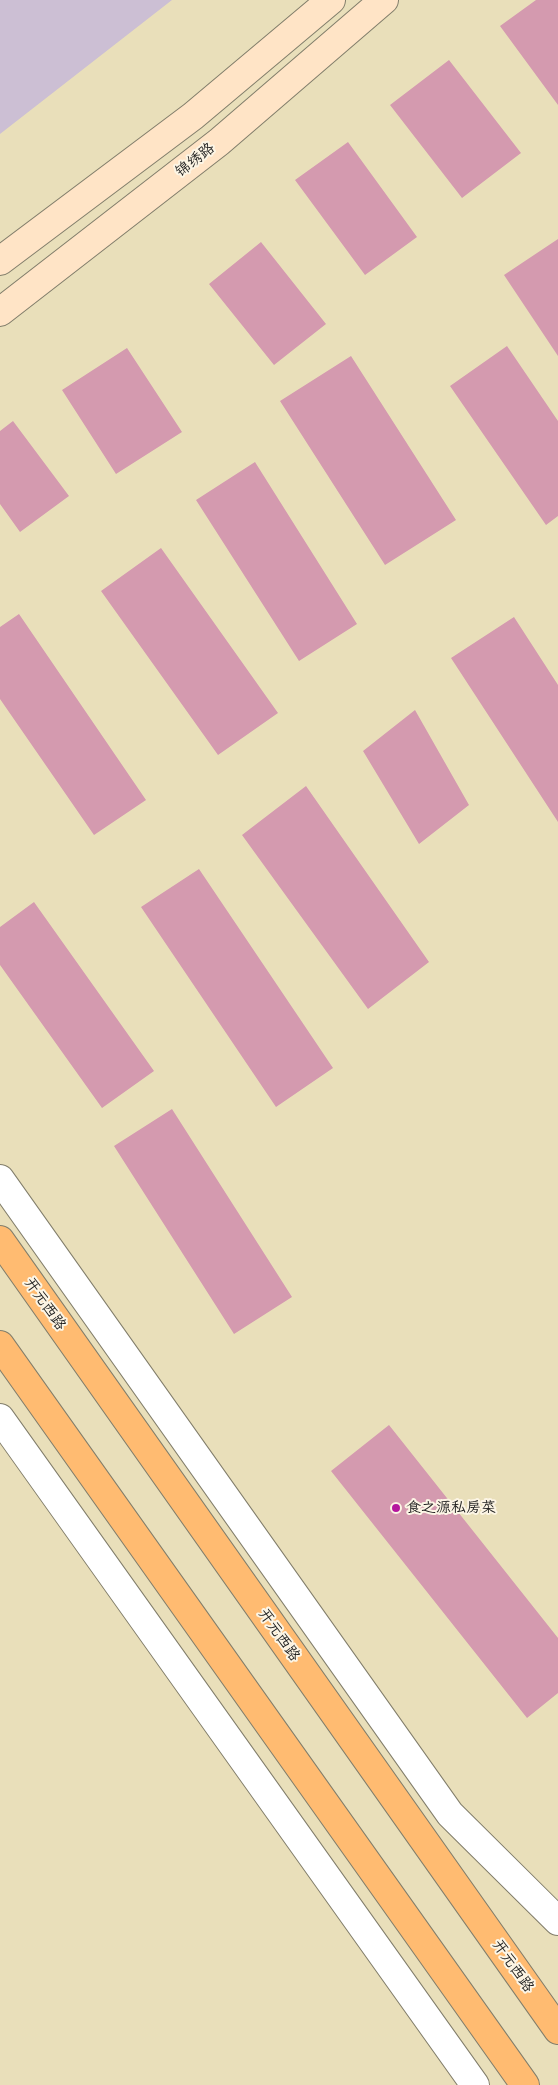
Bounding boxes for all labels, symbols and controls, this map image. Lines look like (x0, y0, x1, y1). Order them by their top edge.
street label: 锦绣路 (172, 139, 218, 181)
street label: 开元西路 (20, 1274, 70, 1334)
place label: 食之源私房菜 (406, 1499, 496, 1517)
marker: 食之源私房菜 (390, 1502, 402, 1514)
street label: 开元西路 (254, 1605, 304, 1665)
street label: 开元西路 (488, 1936, 538, 1996)

